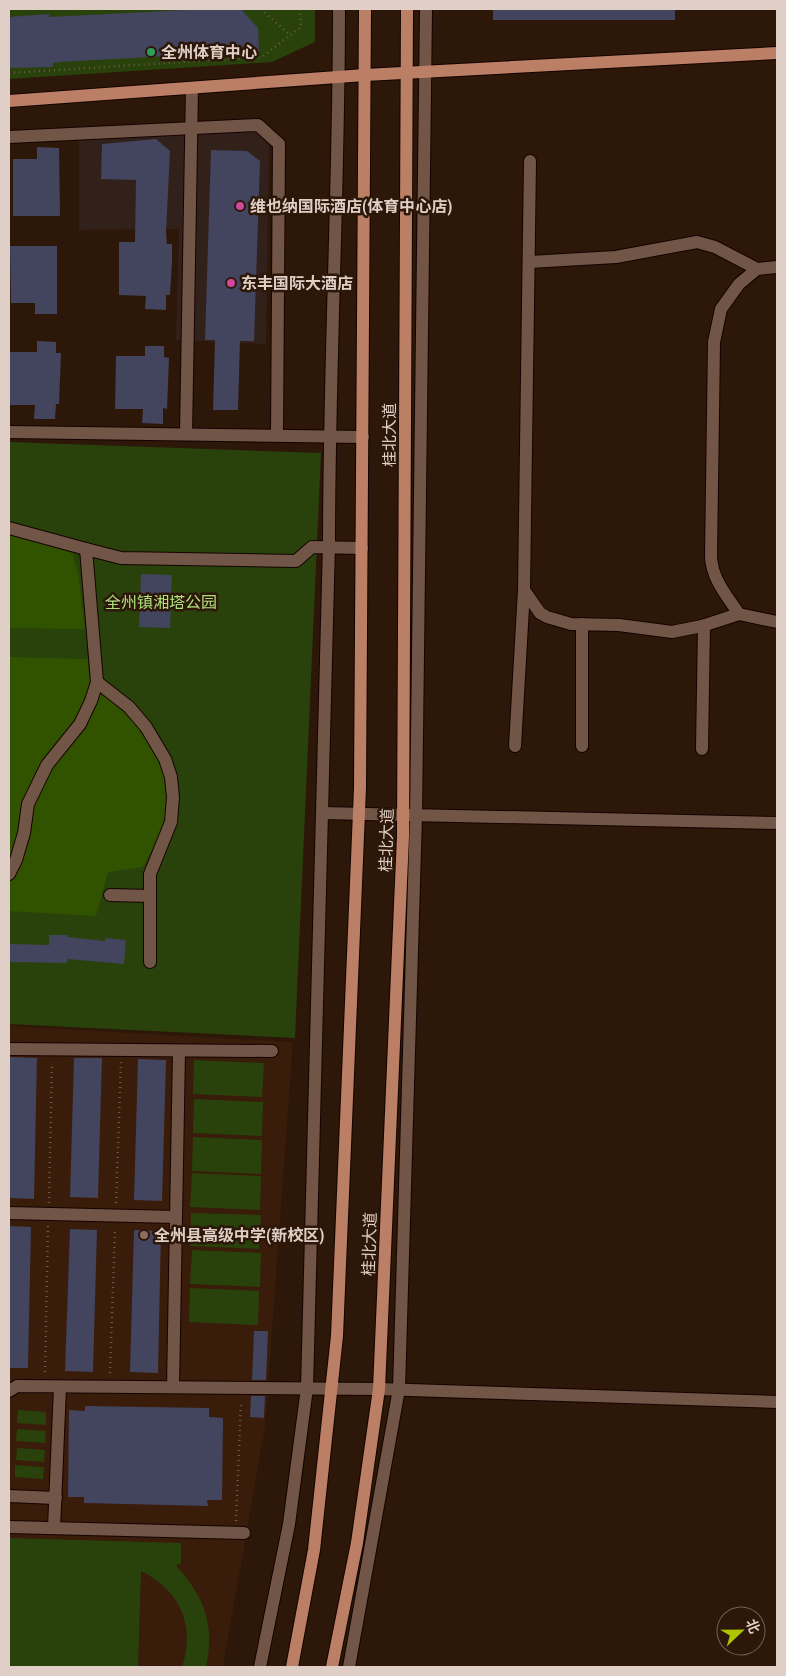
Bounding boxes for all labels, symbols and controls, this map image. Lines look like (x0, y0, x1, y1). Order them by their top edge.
place label: 全州体育中心 (161, 43, 257, 62)
marker: 全州体育中心 (145, 46, 157, 58)
place label: 维也纳国际酒店(体育中心店) (250, 197, 452, 216)
marker: 维也纳国际酒店(体育中心店) (234, 200, 246, 212)
place label: 东丰国际大酒店 (241, 274, 353, 293)
marker: 东丰国际大酒店 (225, 277, 237, 289)
street label: 桂北大道 (380, 403, 399, 467)
park label: 全州镇湘塔公园 (105, 593, 217, 612)
street label: 桂北大道 (376, 808, 397, 872)
street label: 桂北大道 (359, 1212, 380, 1276)
place label: 全州县高级中学(新校区) (154, 1226, 324, 1245)
marker: 全州县高级中学(新校区) (138, 1229, 150, 1241)
north arrow (716, 1606, 766, 1656)
text: 北 (743, 1617, 763, 1636)

